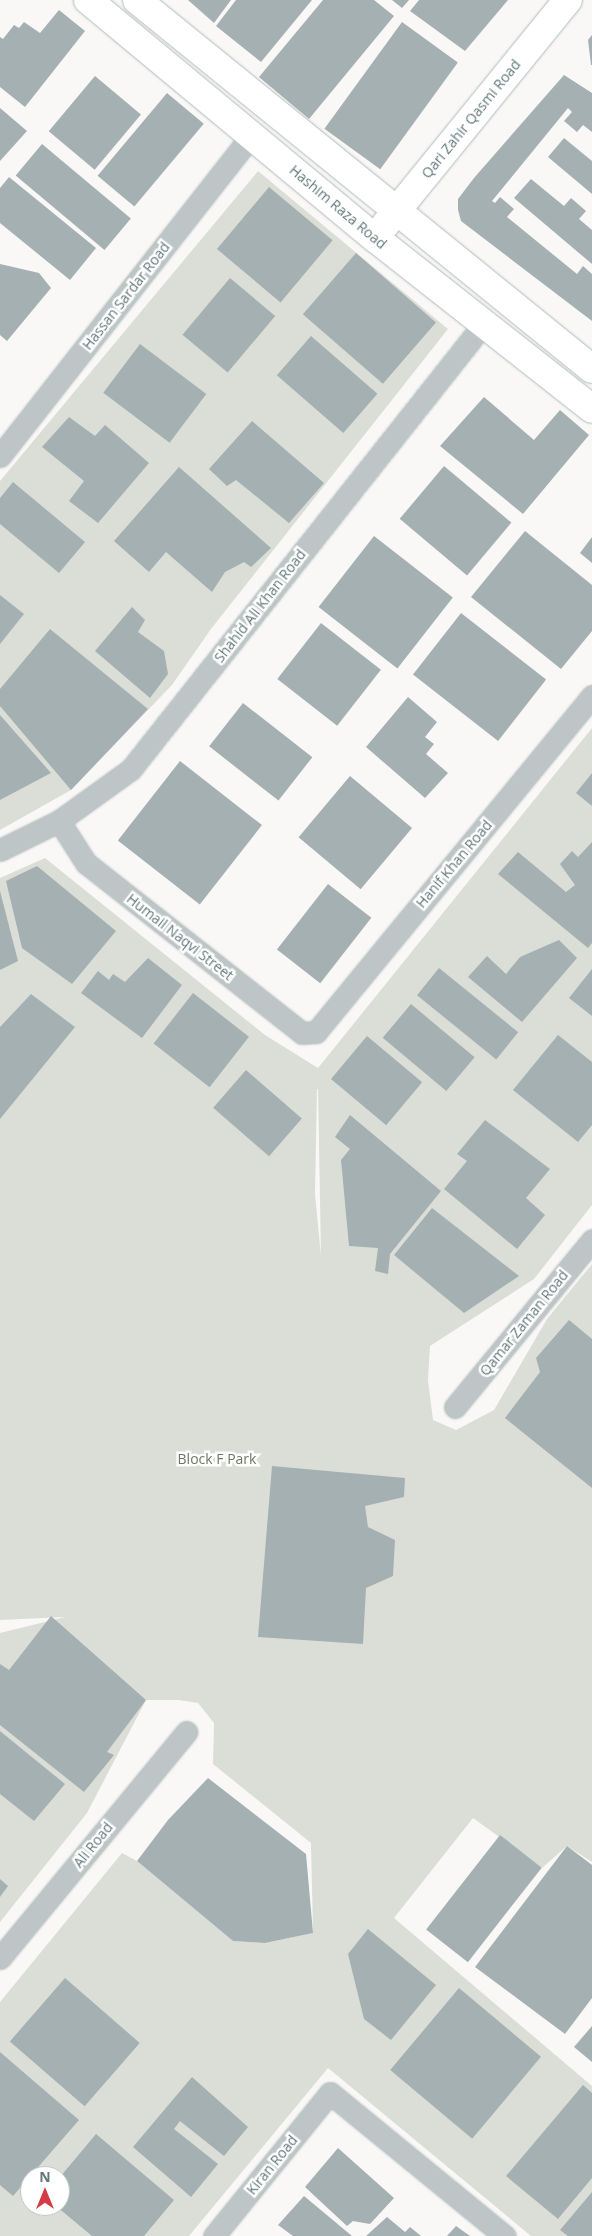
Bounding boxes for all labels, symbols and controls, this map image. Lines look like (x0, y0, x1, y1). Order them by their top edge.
street label: Qari Zahir Qasmi Road (418, 56, 524, 182)
street label: Hashim Raza Road (286, 162, 390, 252)
street label: Hassan Sardar Road (79, 239, 173, 353)
street label: Shahid Ali Khan Road (211, 546, 309, 666)
street label: Hanif Khan Road (412, 817, 496, 911)
street label: Humail Naqvi Street (123, 890, 237, 984)
street label: Qamar Zaman Road (476, 1267, 572, 1379)
park label: Block F Park (178, 1451, 256, 1467)
street label: Ali Road (70, 1819, 116, 1871)
street label: Kiran Road (243, 2132, 301, 2198)
north arrow (20, 2166, 70, 2216)
text: N (39, 2167, 51, 2186)

